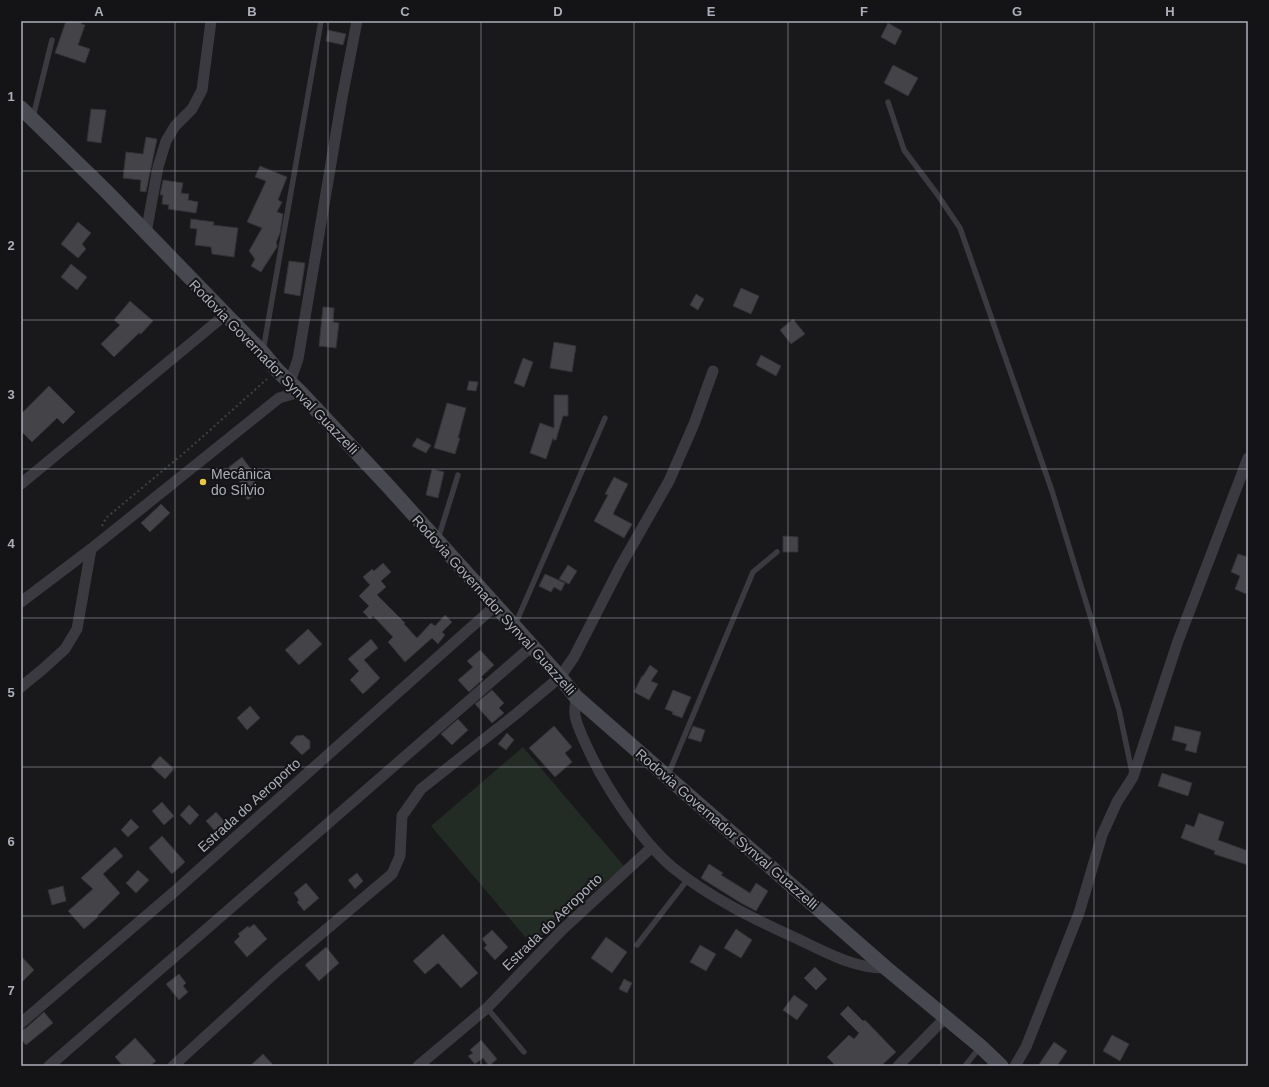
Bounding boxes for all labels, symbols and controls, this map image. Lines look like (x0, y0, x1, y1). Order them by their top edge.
text: A (94, 4, 104, 19)
text: B (247, 4, 257, 19)
text: C (400, 4, 410, 19)
text: D (553, 4, 563, 19)
text: E (707, 4, 716, 19)
text: F (860, 4, 868, 19)
text: G (1012, 4, 1022, 19)
text: H (1165, 4, 1175, 19)
text: 1 (7, 89, 15, 104)
text: 2 (7, 238, 15, 253)
street label: Rodovia Governador Synval Guazzelli (186, 276, 362, 458)
text: 3 (7, 387, 15, 402)
place label: Mecânica do Sílvio (211, 466, 271, 498)
marker: Mecânica do Sílvio (198, 477, 208, 487)
street label: Rodovia Governador Synval Guazzelli (409, 512, 579, 698)
text: 4 (7, 536, 15, 551)
text: 5 (7, 685, 15, 700)
street label: Rodovia Governador Synval Guazzelli (632, 745, 822, 913)
street label: Estrada do Aeroporto (194, 755, 304, 855)
text: 6 (7, 834, 15, 849)
street label: Estrada do Aeroporto (499, 870, 605, 974)
text: 7 (7, 983, 15, 998)

